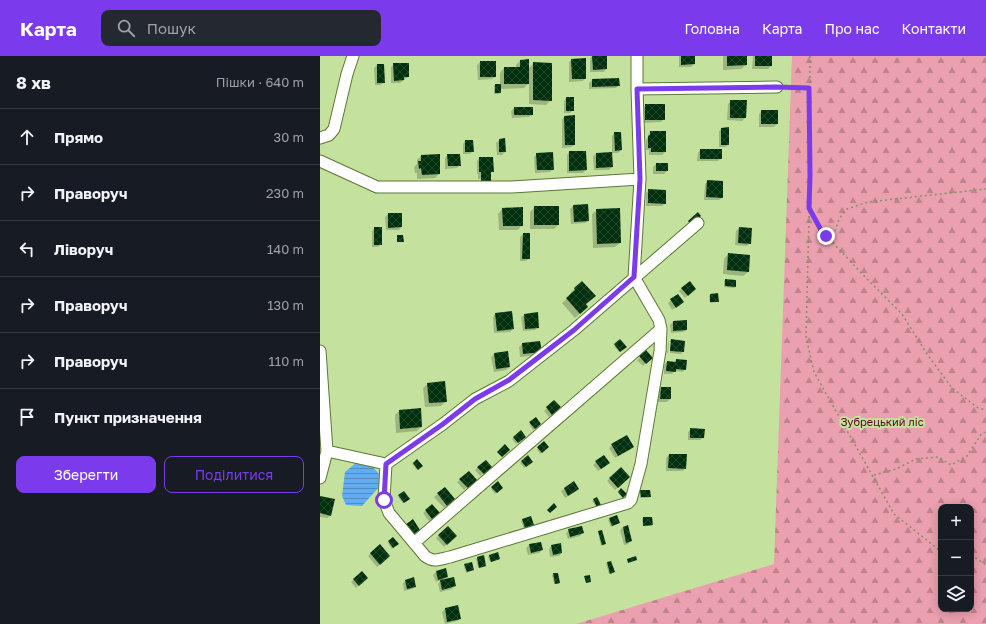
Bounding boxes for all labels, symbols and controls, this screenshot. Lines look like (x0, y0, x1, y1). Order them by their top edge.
search box (101, 10, 381, 46)
text: Карта (20, 17, 77, 40)
icon: search (115, 17, 137, 39)
text: Пошук (147, 19, 196, 37)
text: Головна (684, 20, 740, 37)
text: Карта (762, 20, 803, 37)
text: Про нас (825, 20, 880, 37)
text: Контакти (902, 20, 966, 37)
text: 8 хв (16, 72, 51, 93)
text: Пішки · 640 m (216, 74, 304, 90)
icon: ahead (16, 126, 38, 148)
text: Прямо (54, 128, 103, 146)
text: 30 m (274, 129, 304, 145)
icon: right (16, 182, 38, 204)
text: Праворуч (54, 184, 128, 202)
text: 230 m (266, 185, 304, 201)
route end (817, 227, 835, 245)
icon: left (16, 238, 38, 260)
text: Ліворуч (54, 240, 113, 258)
text: 140 m (267, 241, 304, 257)
icon: right (16, 294, 38, 316)
text: Праворуч (54, 296, 128, 314)
text: 130 m (267, 297, 304, 313)
icon: right (16, 350, 38, 372)
text: Праворуч (54, 352, 128, 370)
text: 110 m (269, 353, 304, 369)
icon: arrive (16, 406, 38, 428)
text: Пункт призначення (54, 408, 202, 426)
park label: Зубрецький ліс (840, 415, 924, 428)
button: Зберегти (16, 456, 156, 493)
button: Поділитися (164, 456, 304, 493)
route start (375, 491, 393, 509)
map controls (938, 504, 974, 612)
button: + (938, 504, 974, 540)
button: − (938, 540, 974, 576)
button: layers (938, 576, 974, 612)

